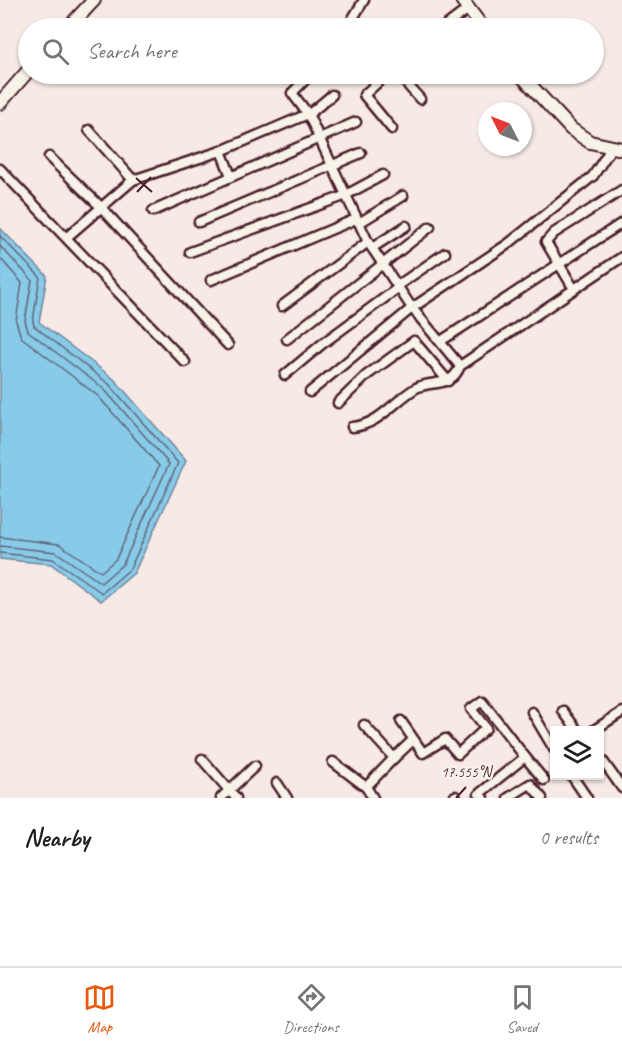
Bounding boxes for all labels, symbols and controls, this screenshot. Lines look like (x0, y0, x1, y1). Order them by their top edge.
search box (18, 18, 604, 84)
icon: search (39, 35, 72, 68)
text: Search here (87, 37, 177, 65)
north arrow (478, 102, 532, 156)
map controls (550, 726, 604, 780)
button: layers (550, 726, 604, 780)
text: 17.555°N (441, 763, 494, 782)
text: Nearby (24, 821, 89, 854)
text: 0 results (539, 825, 598, 850)
tab: Map (83, 981, 116, 1037)
tab: Directions (283, 981, 339, 1037)
tab: Saved (506, 981, 539, 1037)

